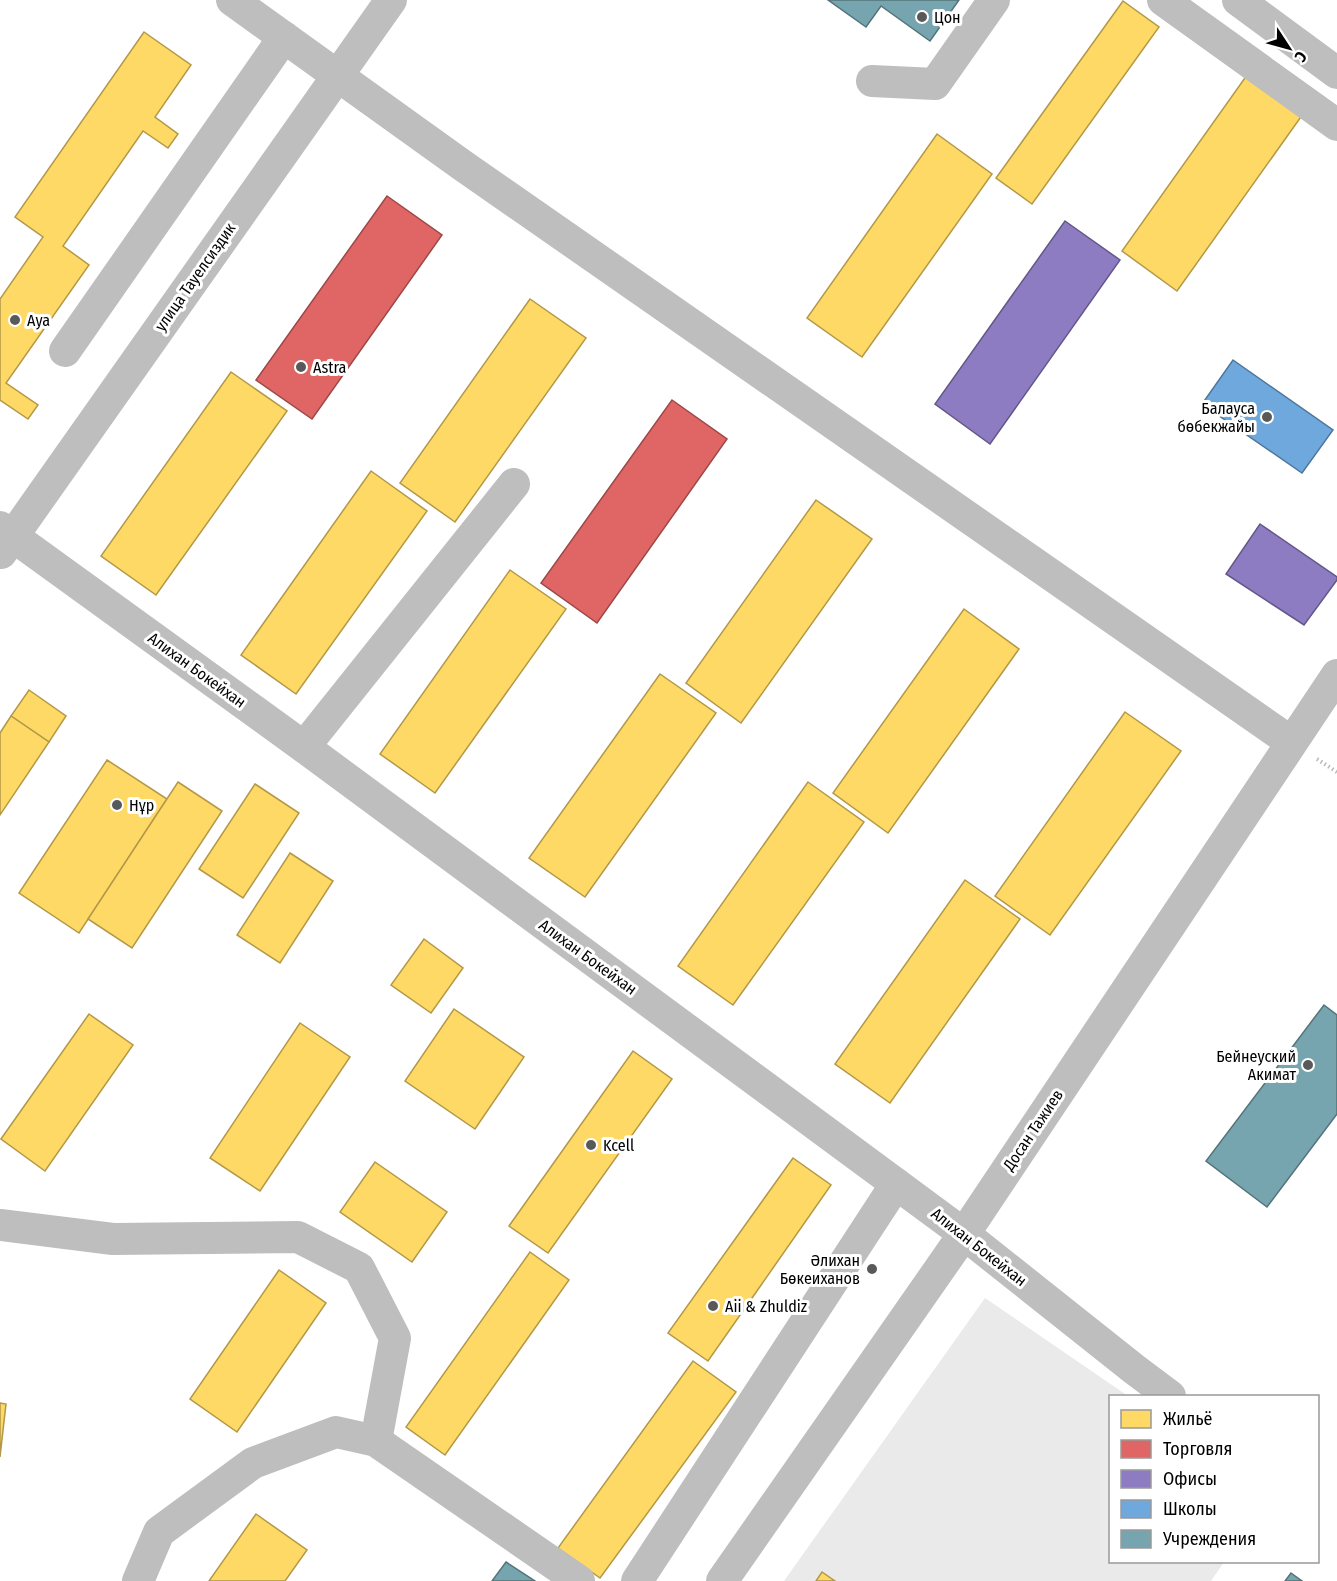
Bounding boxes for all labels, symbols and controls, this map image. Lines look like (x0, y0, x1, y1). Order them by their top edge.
place label: Цон (934, 8, 961, 27)
marker: Цон (915, 10, 929, 24)
north arrow (1259, 18, 1319, 78)
text: С (1290, 48, 1311, 66)
street label: улица Тауелсиздик (151, 219, 240, 335)
place label: Aya (27, 311, 50, 330)
marker: Aya (8, 313, 22, 327)
place label: Astra (313, 358, 347, 377)
marker: Astra (294, 360, 308, 374)
place label: Балауса бөбекжайы (1177, 399, 1255, 436)
marker: Балауса бөбекжайы (1260, 410, 1274, 424)
street label: Алихан Бокейхан (145, 628, 249, 712)
place label: Нұр (129, 796, 154, 815)
marker: Нұр (110, 798, 124, 812)
street label: Алихан Бокейхан (536, 915, 640, 999)
place label: Бейнеуский Акимат (1216, 1047, 1296, 1084)
marker: Бейнеуский Акимат (1301, 1058, 1315, 1072)
street label: Досан Тажиев (998, 1086, 1067, 1175)
place label: Kcell (603, 1136, 634, 1155)
marker: Kcell (584, 1138, 598, 1152)
street label: Алихан Бокейхан (927, 1204, 1031, 1290)
place label: Әлихан Бөкеиханов (780, 1251, 860, 1288)
marker: Әлихан Бөкеиханов (865, 1262, 879, 1276)
place label: Aii & Zhuldiz (725, 1297, 807, 1316)
marker: Aii & Zhuldiz (706, 1299, 720, 1313)
legend (1109, 1395, 1319, 1563)
text: Жильё (1163, 1408, 1213, 1430)
text: Торговля (1163, 1438, 1232, 1460)
text: Офисы (1163, 1468, 1217, 1490)
text: Школы (1163, 1498, 1217, 1520)
text: Учреждения (1162, 1528, 1256, 1550)

